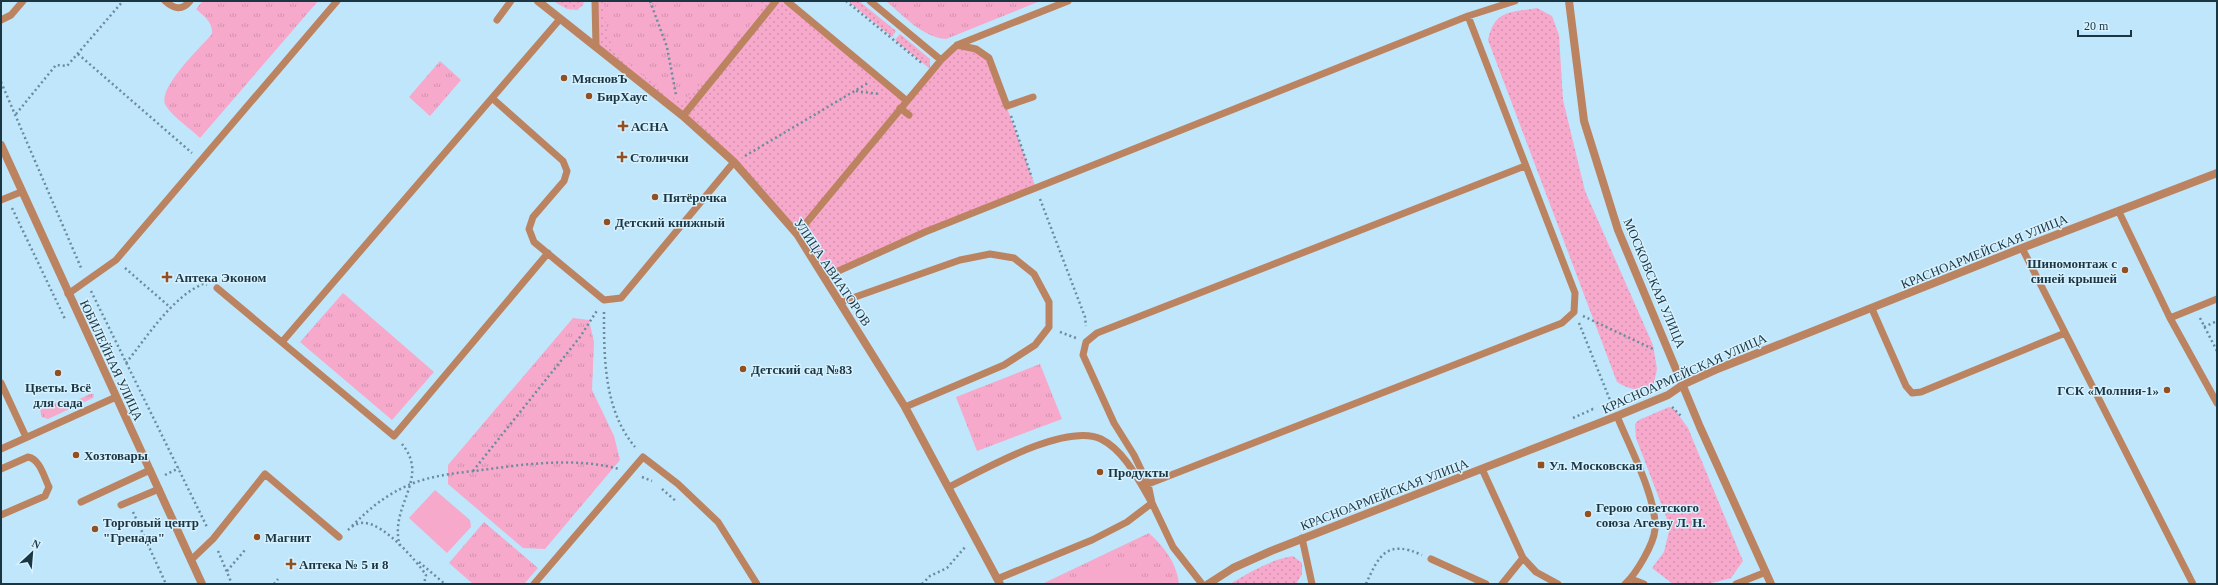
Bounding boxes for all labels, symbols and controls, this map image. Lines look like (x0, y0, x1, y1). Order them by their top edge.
scale bar (2078, 12, 2131, 38)
text: 20 m (2084, 19, 2109, 33)
place label: МясновЪ (572, 71, 628, 86)
marker: МясновЪ (559, 73, 569, 83)
place label: БирХаус (597, 89, 648, 104)
marker: БирХаус (584, 91, 594, 101)
place label: АСНА (631, 119, 669, 134)
marker: АСНА (618, 121, 628, 131)
place label: Столички (630, 150, 689, 165)
marker: Столички (617, 152, 627, 162)
place label: Пятёрочка (663, 190, 727, 205)
marker: Пятёрочка (650, 192, 660, 202)
street label: КРАСНОАРМЕЙСКАЯ УЛИЦА (1899, 211, 2070, 292)
place label: Детский книжный (615, 215, 725, 230)
street label: УЛИЦА АВИАТОРОВ (791, 216, 874, 329)
street label: МОСКОВСКАЯ УЛИЦА (1620, 216, 1689, 351)
marker: Детский книжный (602, 217, 612, 227)
place label: Шиномонтаж с синей крышей (2027, 256, 2118, 286)
marker: Шиномонтаж с синей крышей (2120, 265, 2130, 275)
place label: Аптека Эконом (175, 270, 266, 285)
marker: Аптека Эконом (162, 272, 172, 282)
street label: ЮБИЛЕЙНАЯ УЛИЦА (77, 297, 146, 424)
street label: КРАСНОАРМЕЙСКАЯ УЛИЦА (1600, 330, 1769, 417)
place label: Детский сад №83 (751, 362, 853, 377)
marker: Детский сад №83 (738, 364, 748, 374)
marker: Цветы. Всё для сада (53, 368, 63, 378)
place label: Цветы. Всё для сада (25, 380, 91, 410)
place label: ГСК «Молния-1» (2057, 383, 2159, 398)
marker: ГСК «Молния-1» (2162, 385, 2172, 395)
place label: Хозтовары (84, 448, 148, 463)
marker: Хозтовары (71, 450, 81, 460)
street label: КРАСНОАРМЕЙСКАЯ УЛИЦА (1298, 455, 1471, 533)
place label: Ул. Московская (1549, 458, 1643, 473)
marker: Ул. Московская (1536, 460, 1546, 470)
place label: Продукты (1108, 465, 1169, 480)
marker: Продукты (1095, 467, 1105, 477)
place label: Герою советского союза Агееву Л. Н. (1596, 500, 1706, 530)
marker: Герою советского союза Агееву Л. Н. (1583, 509, 1593, 519)
place label: Торговый центр "Гренада" (103, 515, 199, 545)
marker: Торговый центр "Гренада" (90, 524, 100, 534)
place label: Магнит (265, 530, 312, 545)
marker: Магнит (252, 532, 262, 542)
north arrow (12, 533, 52, 573)
text: N (30, 537, 43, 551)
place label: Аптека № 5 и 8 (299, 557, 389, 572)
marker: Аптека № 5 и 8 (286, 559, 296, 569)

